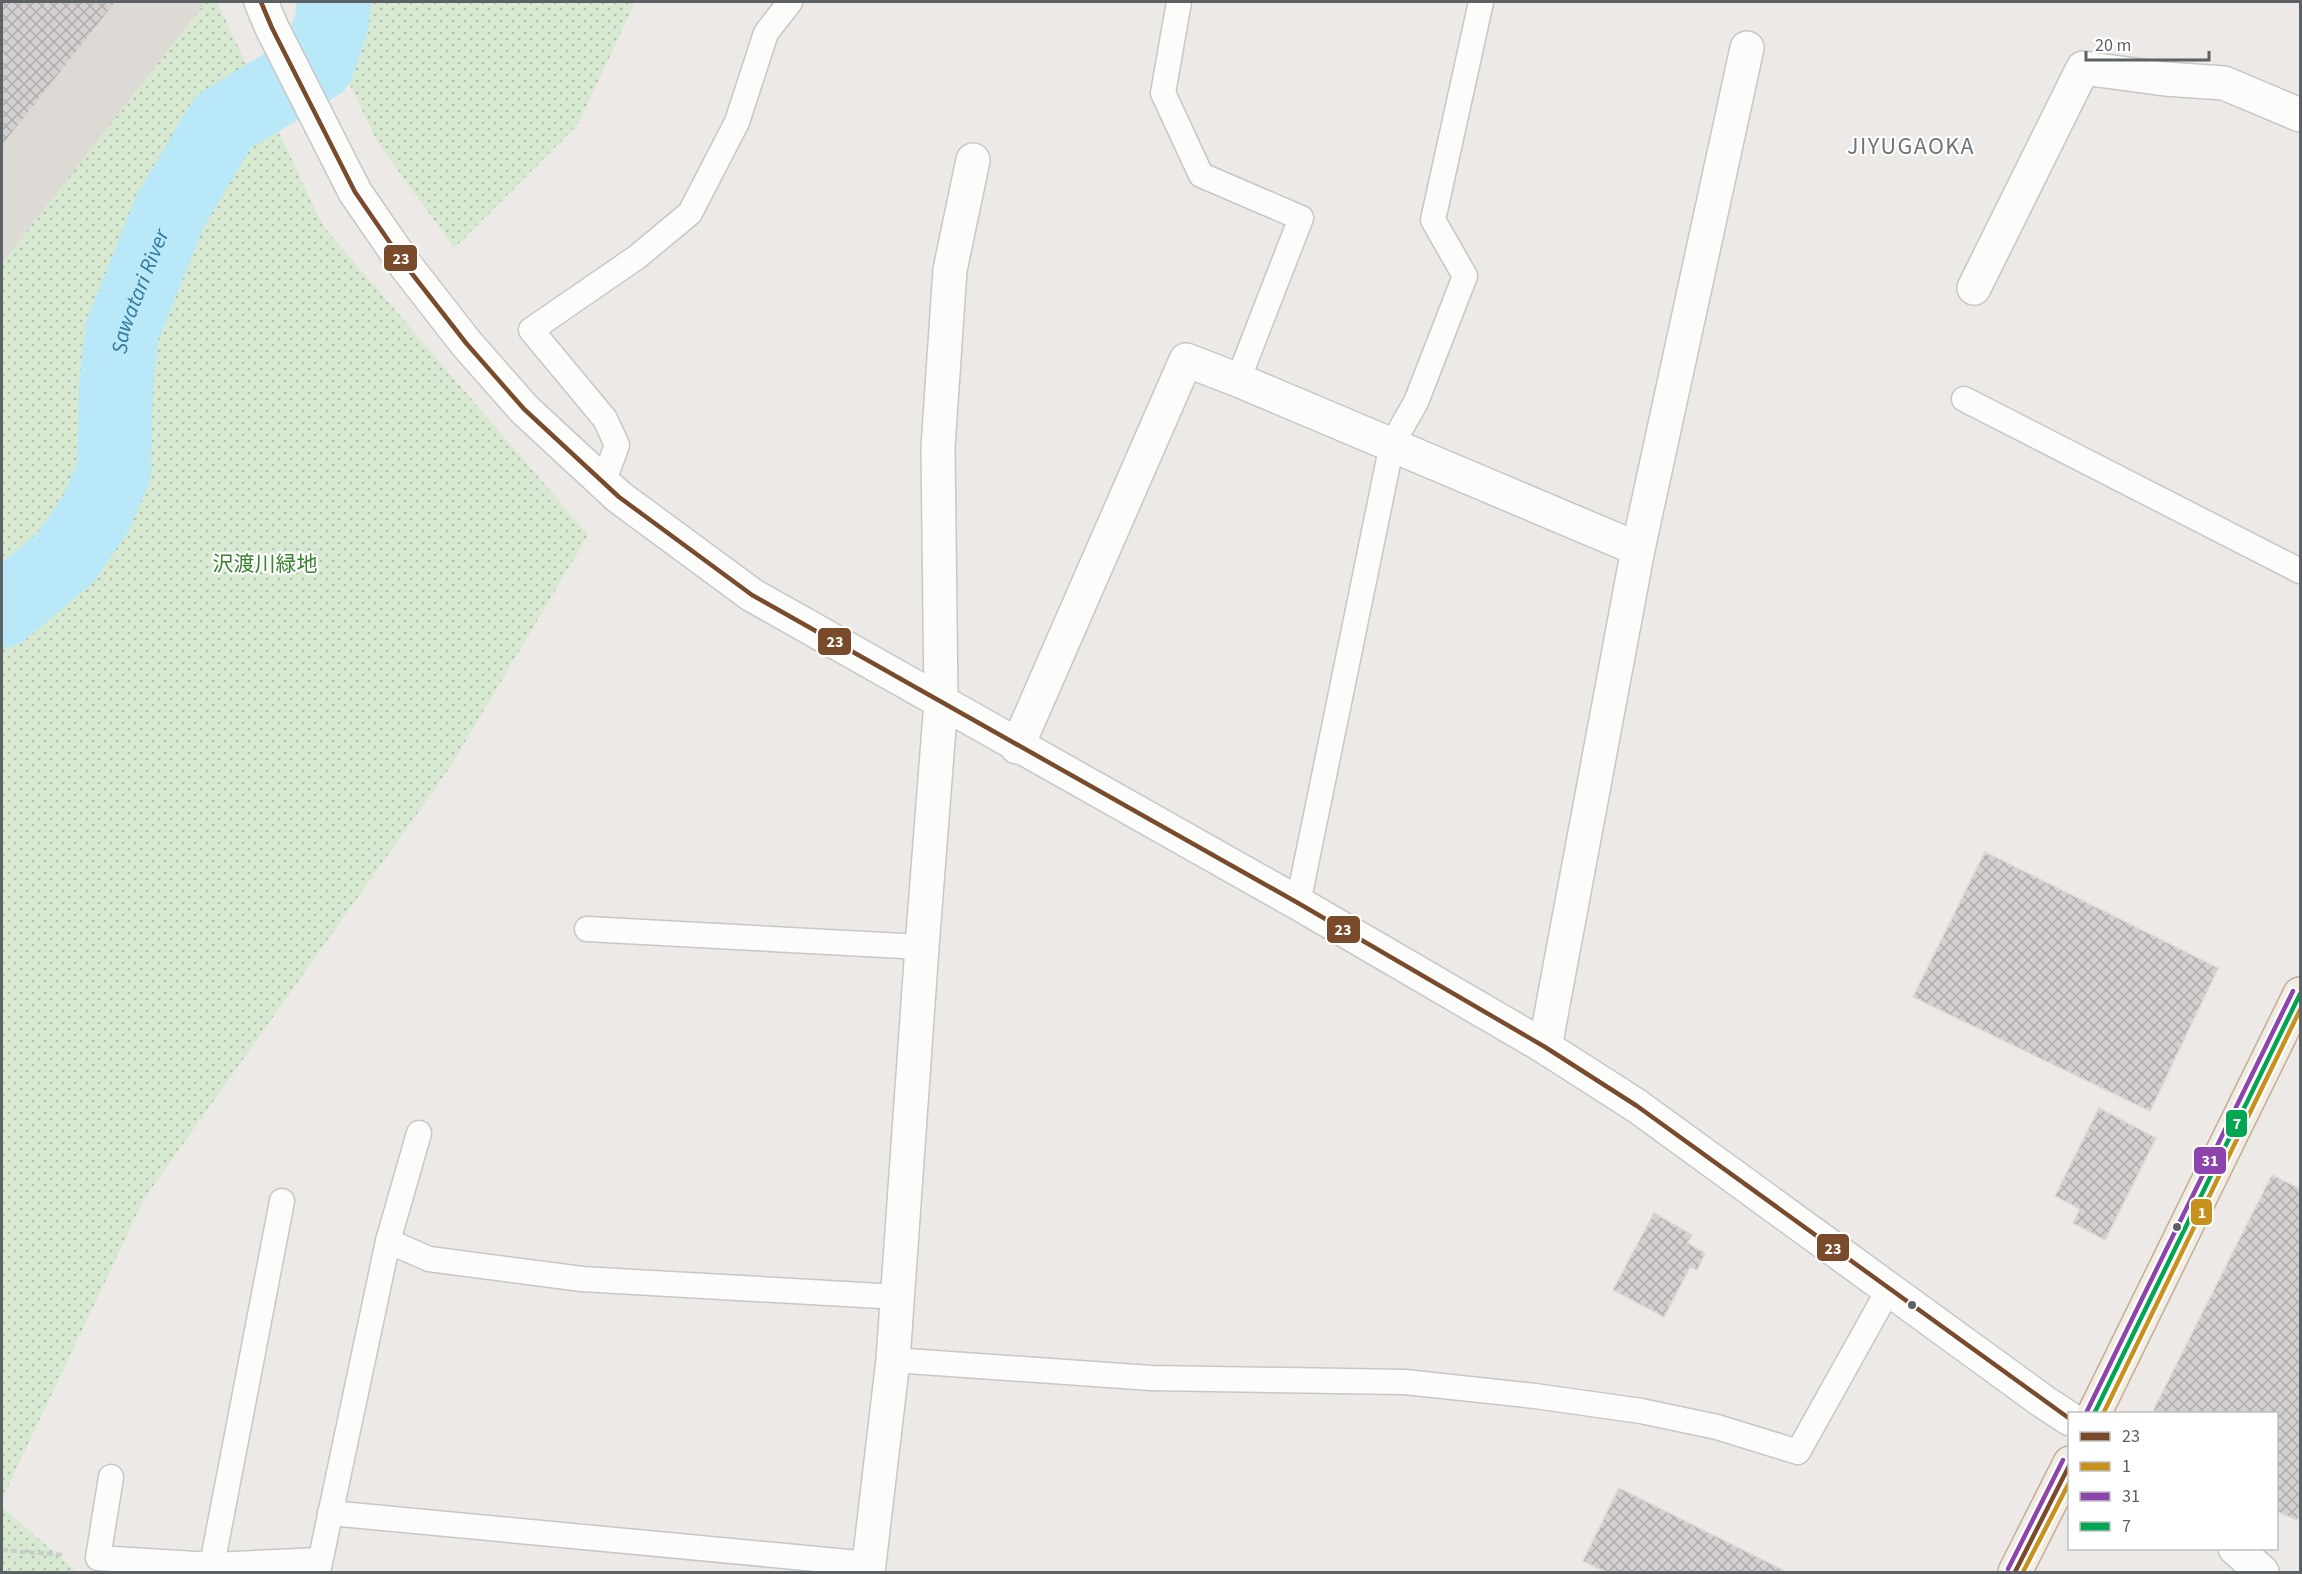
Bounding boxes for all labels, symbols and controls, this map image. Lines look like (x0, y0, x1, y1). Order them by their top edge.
scale bar (2086, 24, 2209, 62)
text: 20 m (2095, 33, 2131, 58)
district label: JIYUGAOKA (1847, 129, 1975, 164)
water label: Sawatari River (104, 223, 178, 355)
line badge: 23 (383, 244, 418, 272)
text: 23 (393, 248, 409, 270)
park label: 沢渡川緑地 (213, 549, 318, 579)
line badge: 23 (817, 627, 852, 656)
text: 23 (827, 631, 843, 653)
line badge: 23 (1326, 915, 1361, 944)
text: 23 (1335, 919, 1351, 941)
line badge: 7 (2225, 1109, 2248, 1138)
text: 7 (2233, 1113, 2241, 1135)
line badge: 31 (2193, 1146, 2227, 1175)
text: 31 (2202, 1150, 2218, 1172)
line badge: 1 (2190, 1198, 2213, 1226)
text: 1 (2198, 1202, 2206, 1224)
unlabelled marker (2171, 1221, 2183, 1233)
line badge: 23 (1816, 1233, 1850, 1262)
text: 23 (1825, 1238, 1841, 1260)
unlabelled marker (1906, 1299, 1918, 1311)
legend (2068, 1412, 2278, 1550)
text: 23 (2122, 1424, 2140, 1449)
text: 1 (2122, 1454, 2131, 1479)
text: 31 (2122, 1484, 2140, 1509)
text: 7 (2122, 1514, 2131, 1539)

